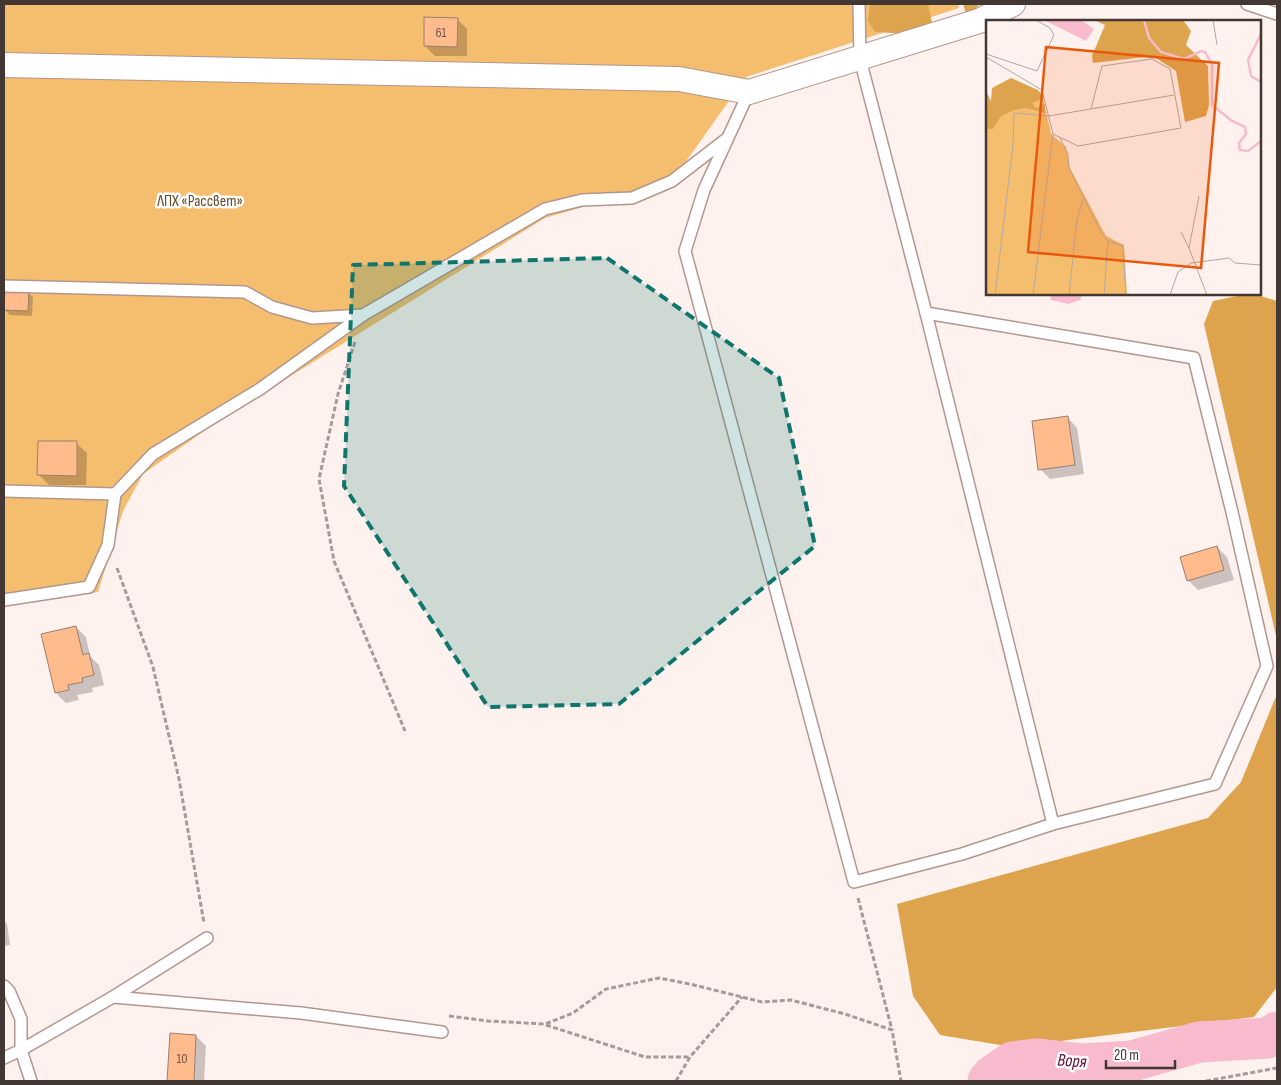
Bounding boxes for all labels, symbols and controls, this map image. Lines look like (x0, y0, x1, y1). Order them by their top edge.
inset map (986, 20, 1261, 295)
house number: 61 (435, 24, 447, 41)
park label: ЛПХ «Рассвет» (156, 192, 243, 211)
scale bar (1106, 1038, 1175, 1070)
text: 20 m (1114, 1046, 1139, 1065)
house number: 10 (176, 1050, 188, 1067)
water label: Воря (1057, 1050, 1087, 1073)

